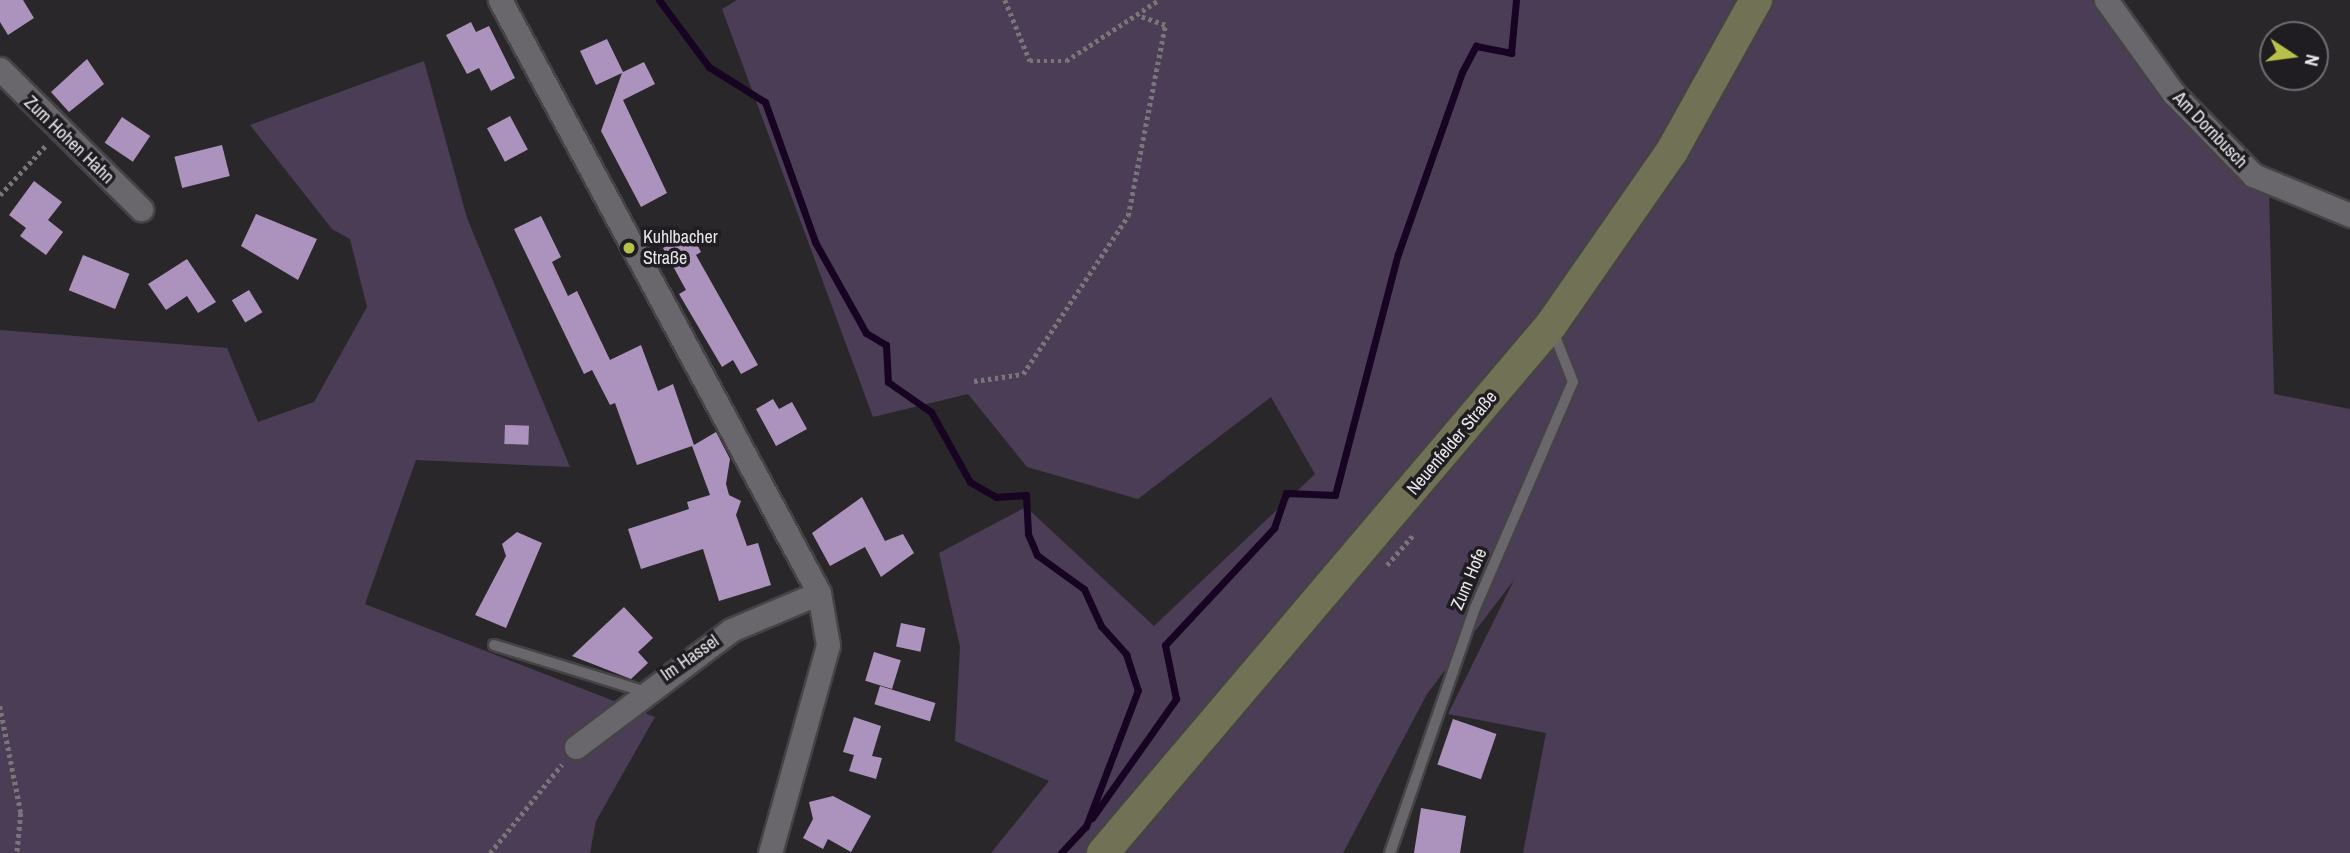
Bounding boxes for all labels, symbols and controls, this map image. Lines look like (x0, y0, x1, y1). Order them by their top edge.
north arrow (2259, 21, 2329, 91)
text: N (2299, 52, 2326, 69)
street label: Am Dornbusch (2168, 87, 2252, 173)
street label: Zum Hohen Hahn (20, 92, 118, 188)
place label: Kuhlbacher Straße (643, 227, 718, 270)
marker: Kuhlbacher Straße (621, 240, 637, 256)
street label: Neuenfelder Straße (1402, 387, 1502, 499)
street label: Zum Hofe (1446, 545, 1492, 613)
street label: Im Hassel (657, 630, 723, 686)

